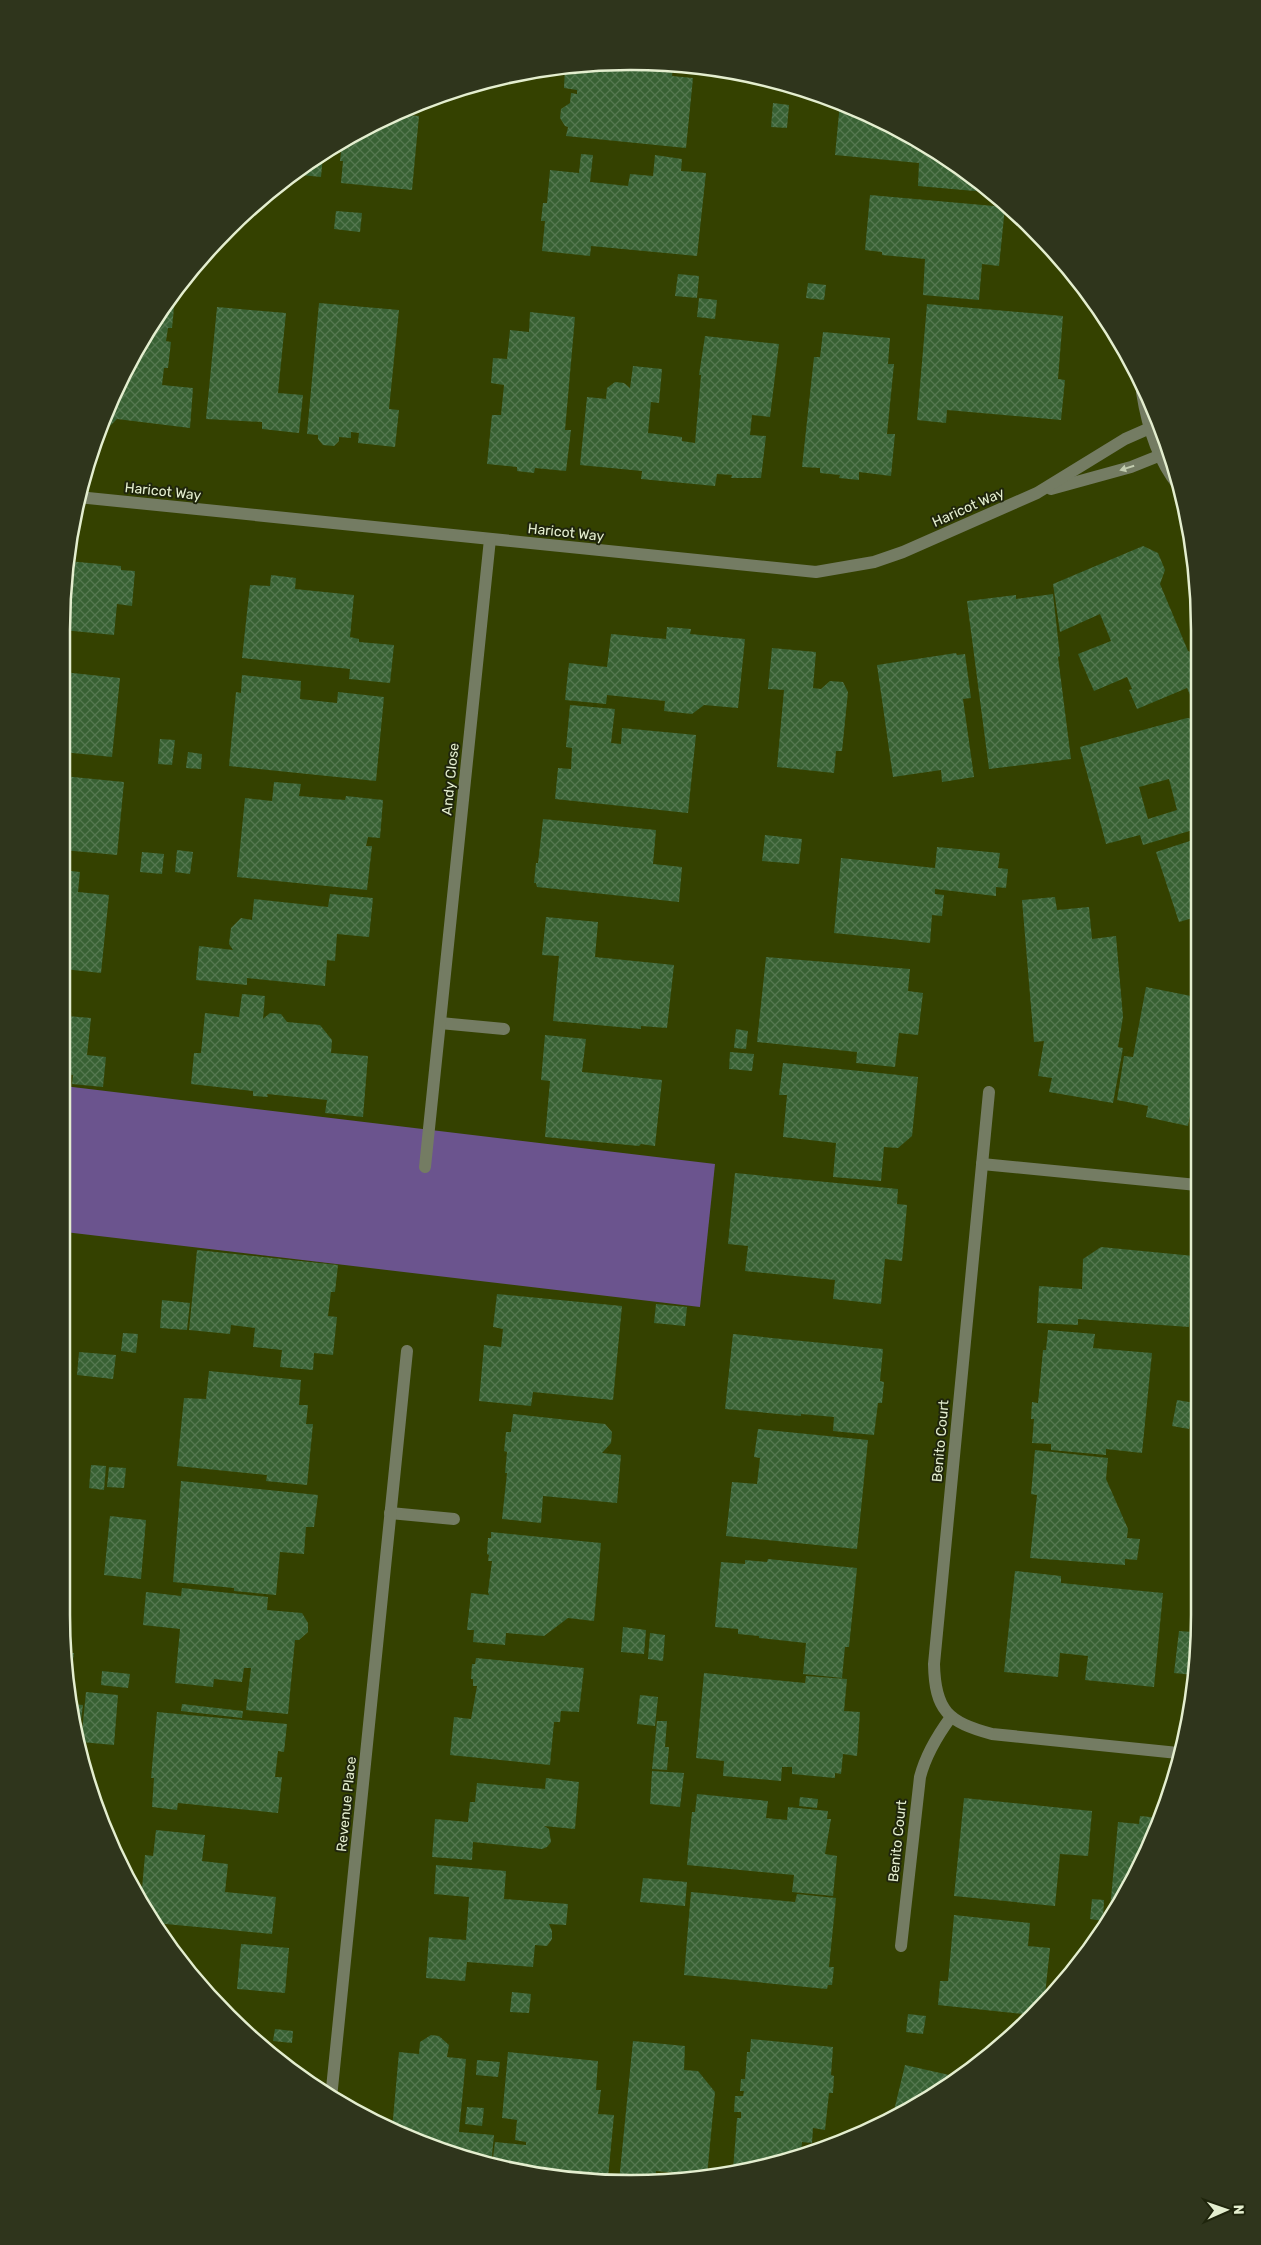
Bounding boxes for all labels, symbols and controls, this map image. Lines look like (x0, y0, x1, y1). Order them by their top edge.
one-way arrow (1119, 465, 1134, 472)
street label: Haricot Way (124, 479, 202, 504)
street label: Haricot Way (930, 484, 1007, 531)
street label: Haricot Way (527, 520, 605, 545)
street label: Andy Close (438, 742, 463, 816)
street label: Benito Court (928, 1399, 953, 1483)
street label: Revenue Place (333, 1755, 360, 1853)
street label: Benito Court (885, 1799, 910, 1883)
north arrow (1201, 2185, 1251, 2235)
text: N (1230, 2204, 1247, 2215)

